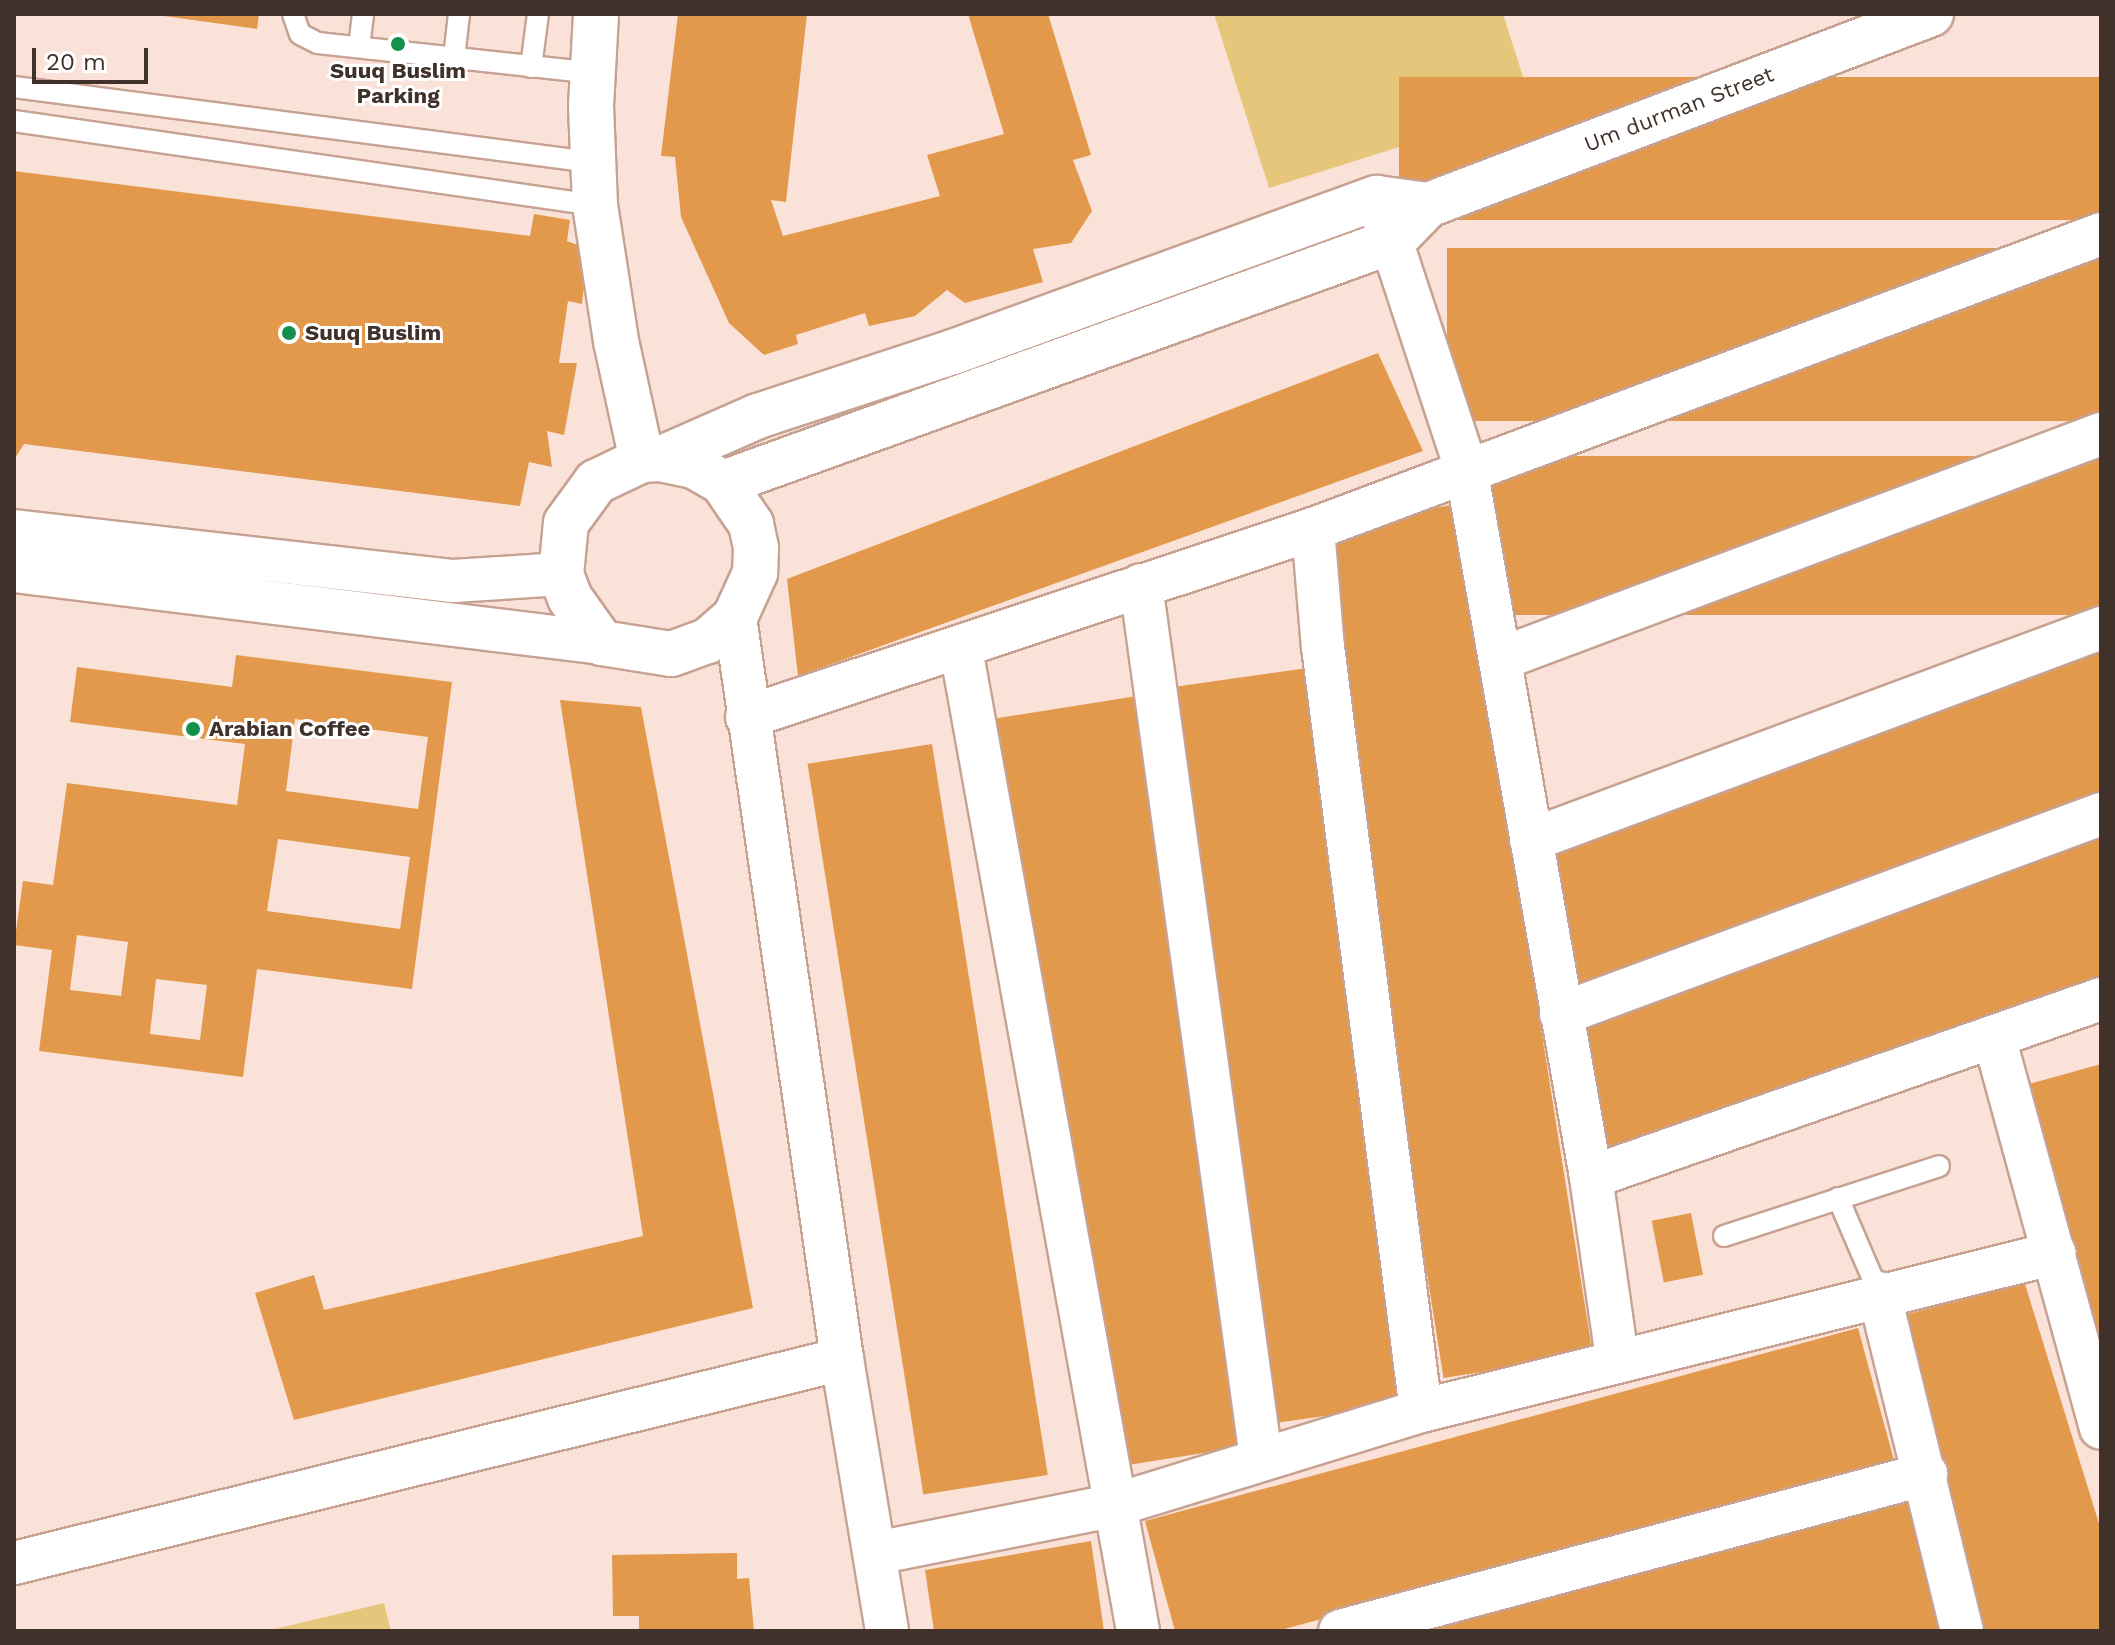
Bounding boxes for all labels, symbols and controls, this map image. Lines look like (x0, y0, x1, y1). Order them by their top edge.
scale bar (36, 32, 152, 82)
marker: Suuq Buslim Parking (389, 35, 407, 53)
text: 20 m (46, 48, 106, 76)
place label: Suuq Buslim Parking (330, 57, 466, 108)
street label: Um durman Street (1580, 61, 1778, 157)
place label: Suuq Buslim (305, 320, 441, 346)
marker: Suuq Buslim (280, 324, 298, 342)
place label: Arabian Coffee (209, 716, 370, 742)
marker: Arabian Coffee (184, 720, 202, 738)

